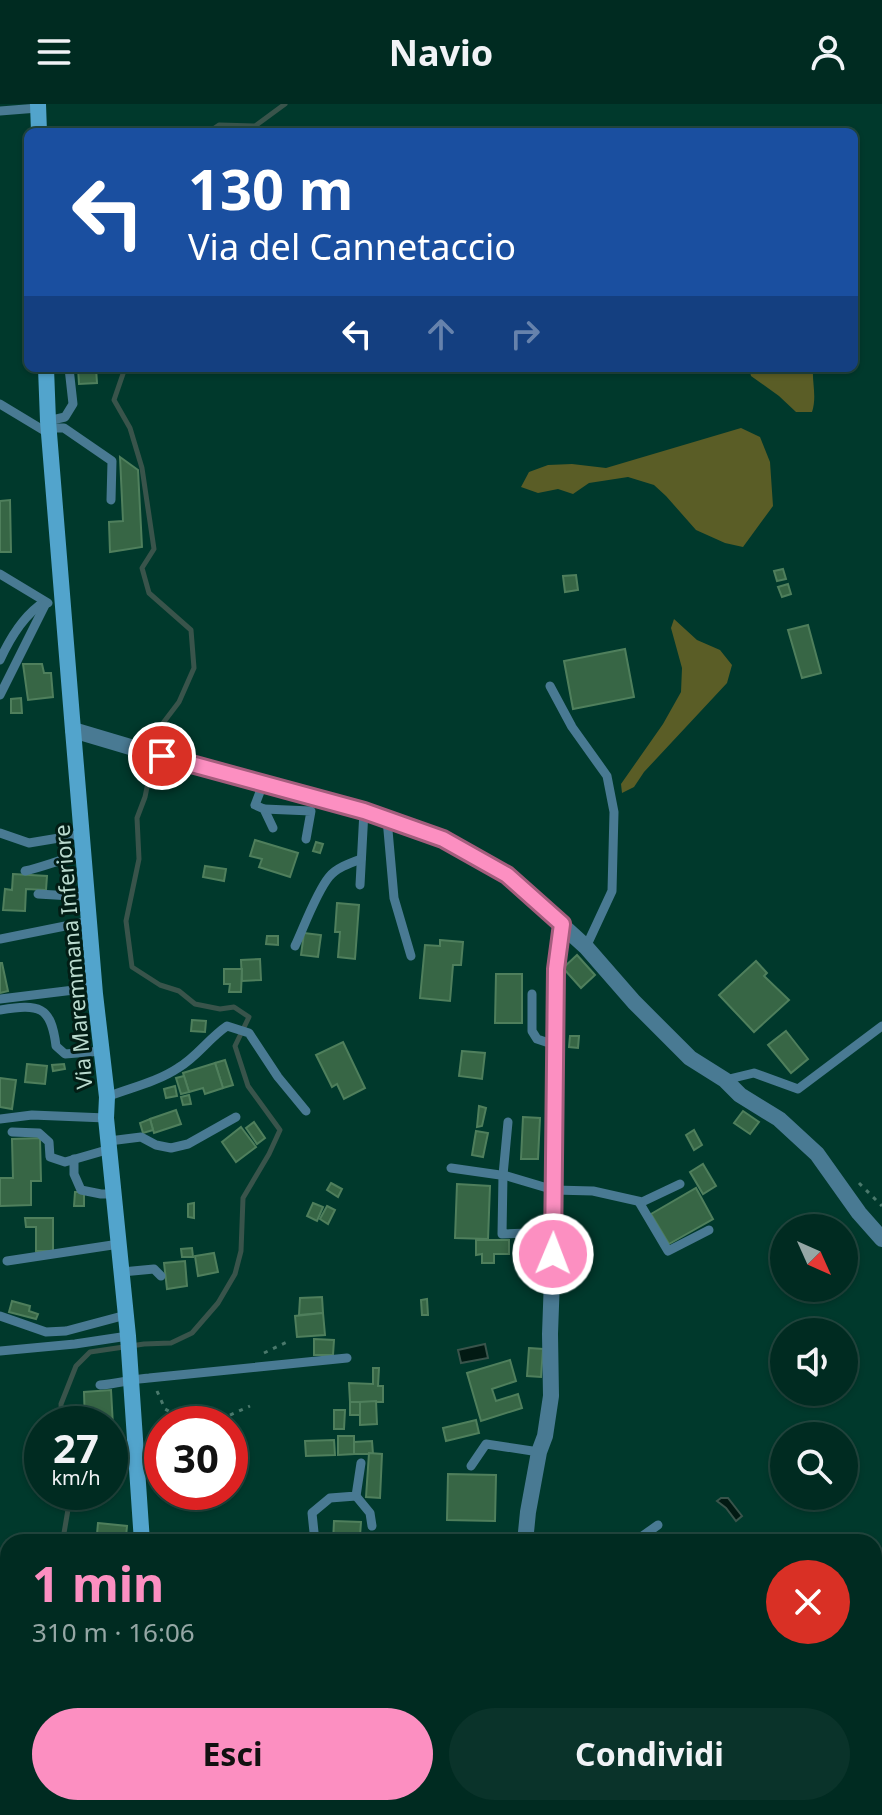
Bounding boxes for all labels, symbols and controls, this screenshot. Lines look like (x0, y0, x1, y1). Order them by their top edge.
text: Navio (389, 28, 493, 77)
icon: menu (32, 30, 76, 74)
icon: person (806, 30, 850, 74)
text: 130 m (188, 150, 353, 226)
icon: left (56, 160, 160, 264)
text: Via del Cannetaccio (188, 222, 516, 271)
icon: left (335, 312, 379, 356)
icon: ahead (419, 312, 463, 356)
icon: right (503, 312, 547, 356)
pin (128, 722, 196, 790)
icon: arrive (140, 734, 184, 778)
street label: Via Maremmana Inferiore (45, 823, 99, 1091)
position arrow (511, 1212, 595, 1296)
north arrow (770, 1214, 858, 1302)
map controls (770, 1214, 858, 1510)
button: sound (770, 1318, 858, 1406)
speed limit sign: 30 (144, 1406, 248, 1510)
text: 27 (53, 1420, 99, 1475)
button: search (770, 1422, 858, 1510)
text: km/h (51, 1464, 101, 1491)
text: 1 min (32, 1551, 164, 1616)
button: close (766, 1560, 850, 1644)
text: 310 m · 16:06 (32, 1614, 195, 1650)
button: Esci (32, 1708, 433, 1800)
button: Condividi (449, 1708, 850, 1800)

